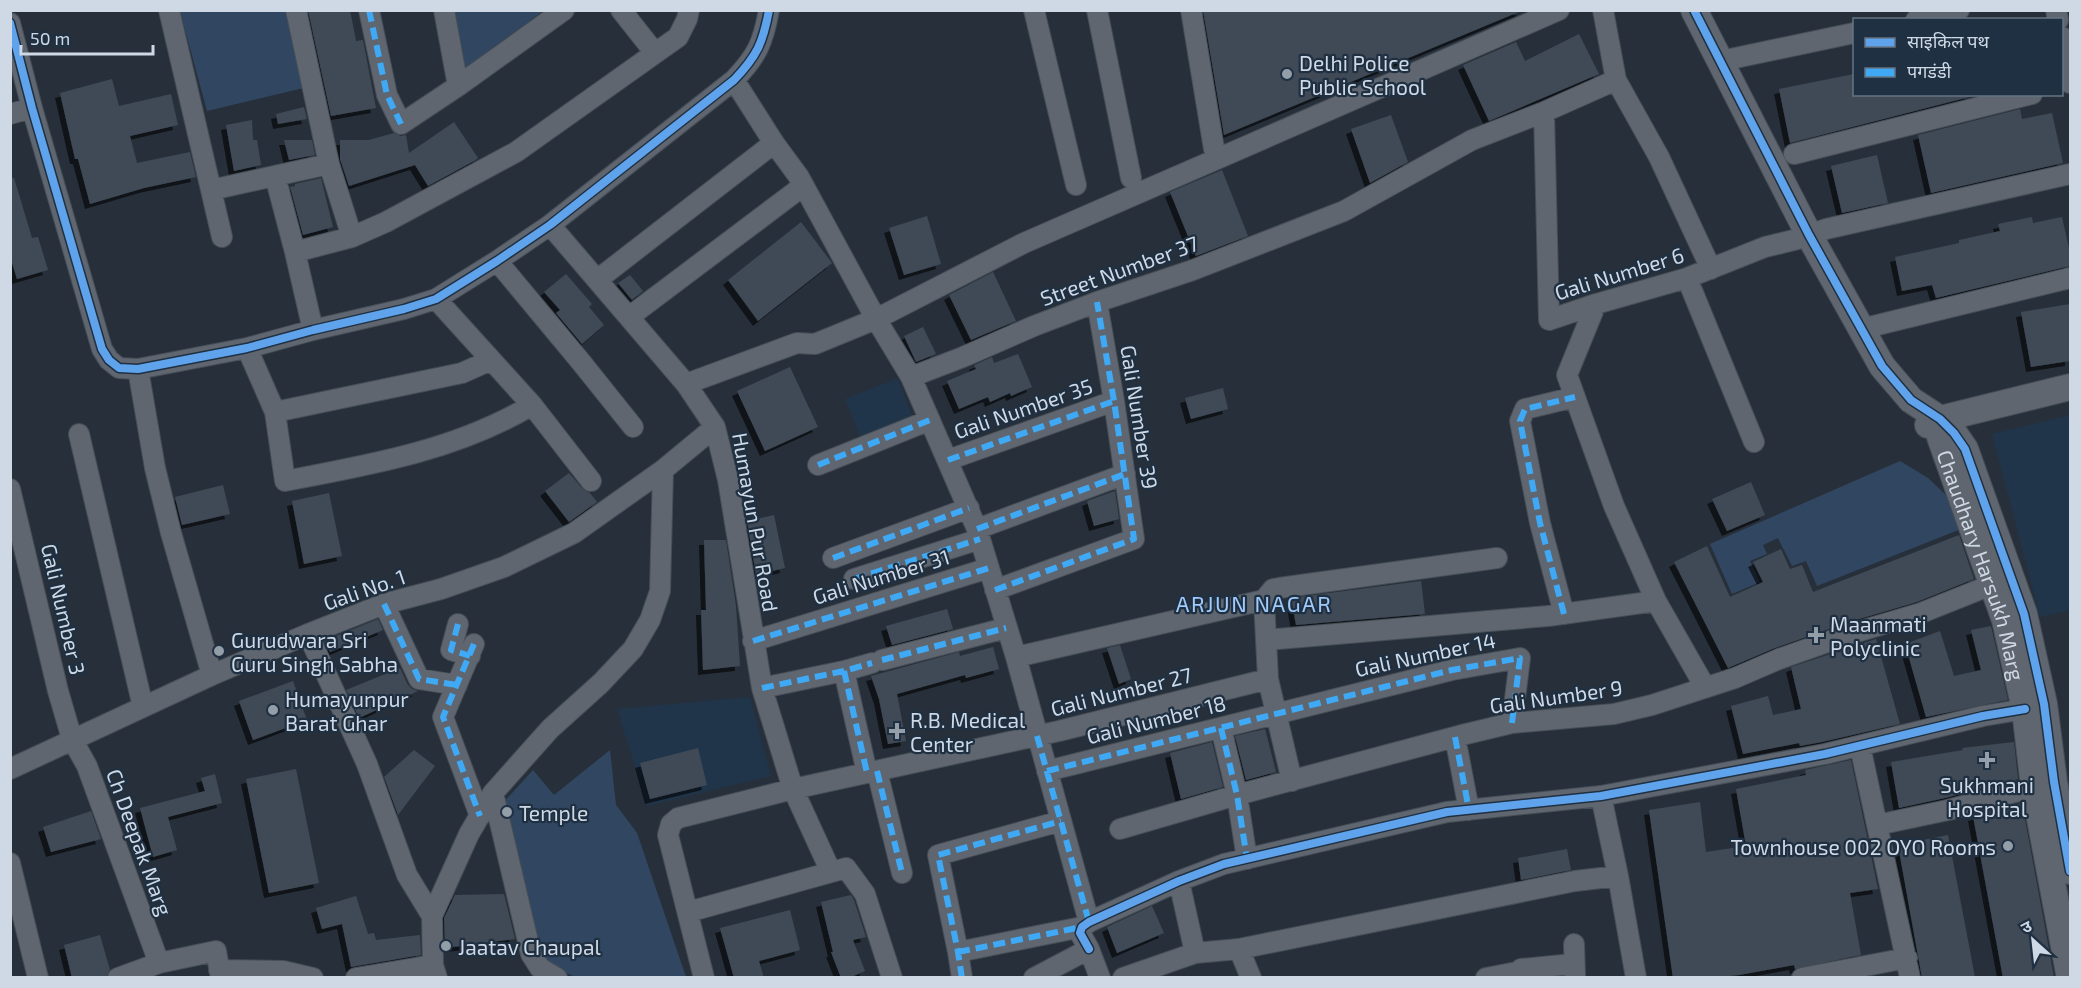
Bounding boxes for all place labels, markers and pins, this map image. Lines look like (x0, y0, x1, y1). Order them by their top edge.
place label: Delhi Police Public School (1299, 50, 1427, 99)
marker: Delhi Police Public School (1280, 67, 1294, 81)
place label: Maanmati Polyclinic (1830, 611, 1927, 660)
marker: Maanmati Polyclinic (1807, 626, 1825, 644)
place label: Gurudwara Sri Guru Singh Sabha (231, 627, 398, 676)
marker: Gurudwara Sri Guru Singh Sabha (212, 644, 226, 658)
place label: Humayunpur Barat Ghar (285, 686, 409, 735)
marker: Humayunpur Barat Ghar (266, 703, 280, 717)
place label: R.B. Medical Center (910, 707, 1026, 756)
marker: R.B. Medical Center (888, 722, 906, 740)
marker: Sukhmani Hospital (1978, 751, 1996, 769)
place label: Sukhmani Hospital (1940, 772, 2034, 821)
place label: Temple (519, 800, 588, 825)
marker: Temple (500, 805, 514, 819)
place label: Townhouse 002 OYO Rooms (1730, 834, 1996, 859)
marker: Townhouse 002 OYO Rooms (2001, 839, 2015, 853)
place label: Jaatav Chaupal (458, 934, 601, 959)
marker: Jaatav Chaupal (439, 939, 453, 953)

